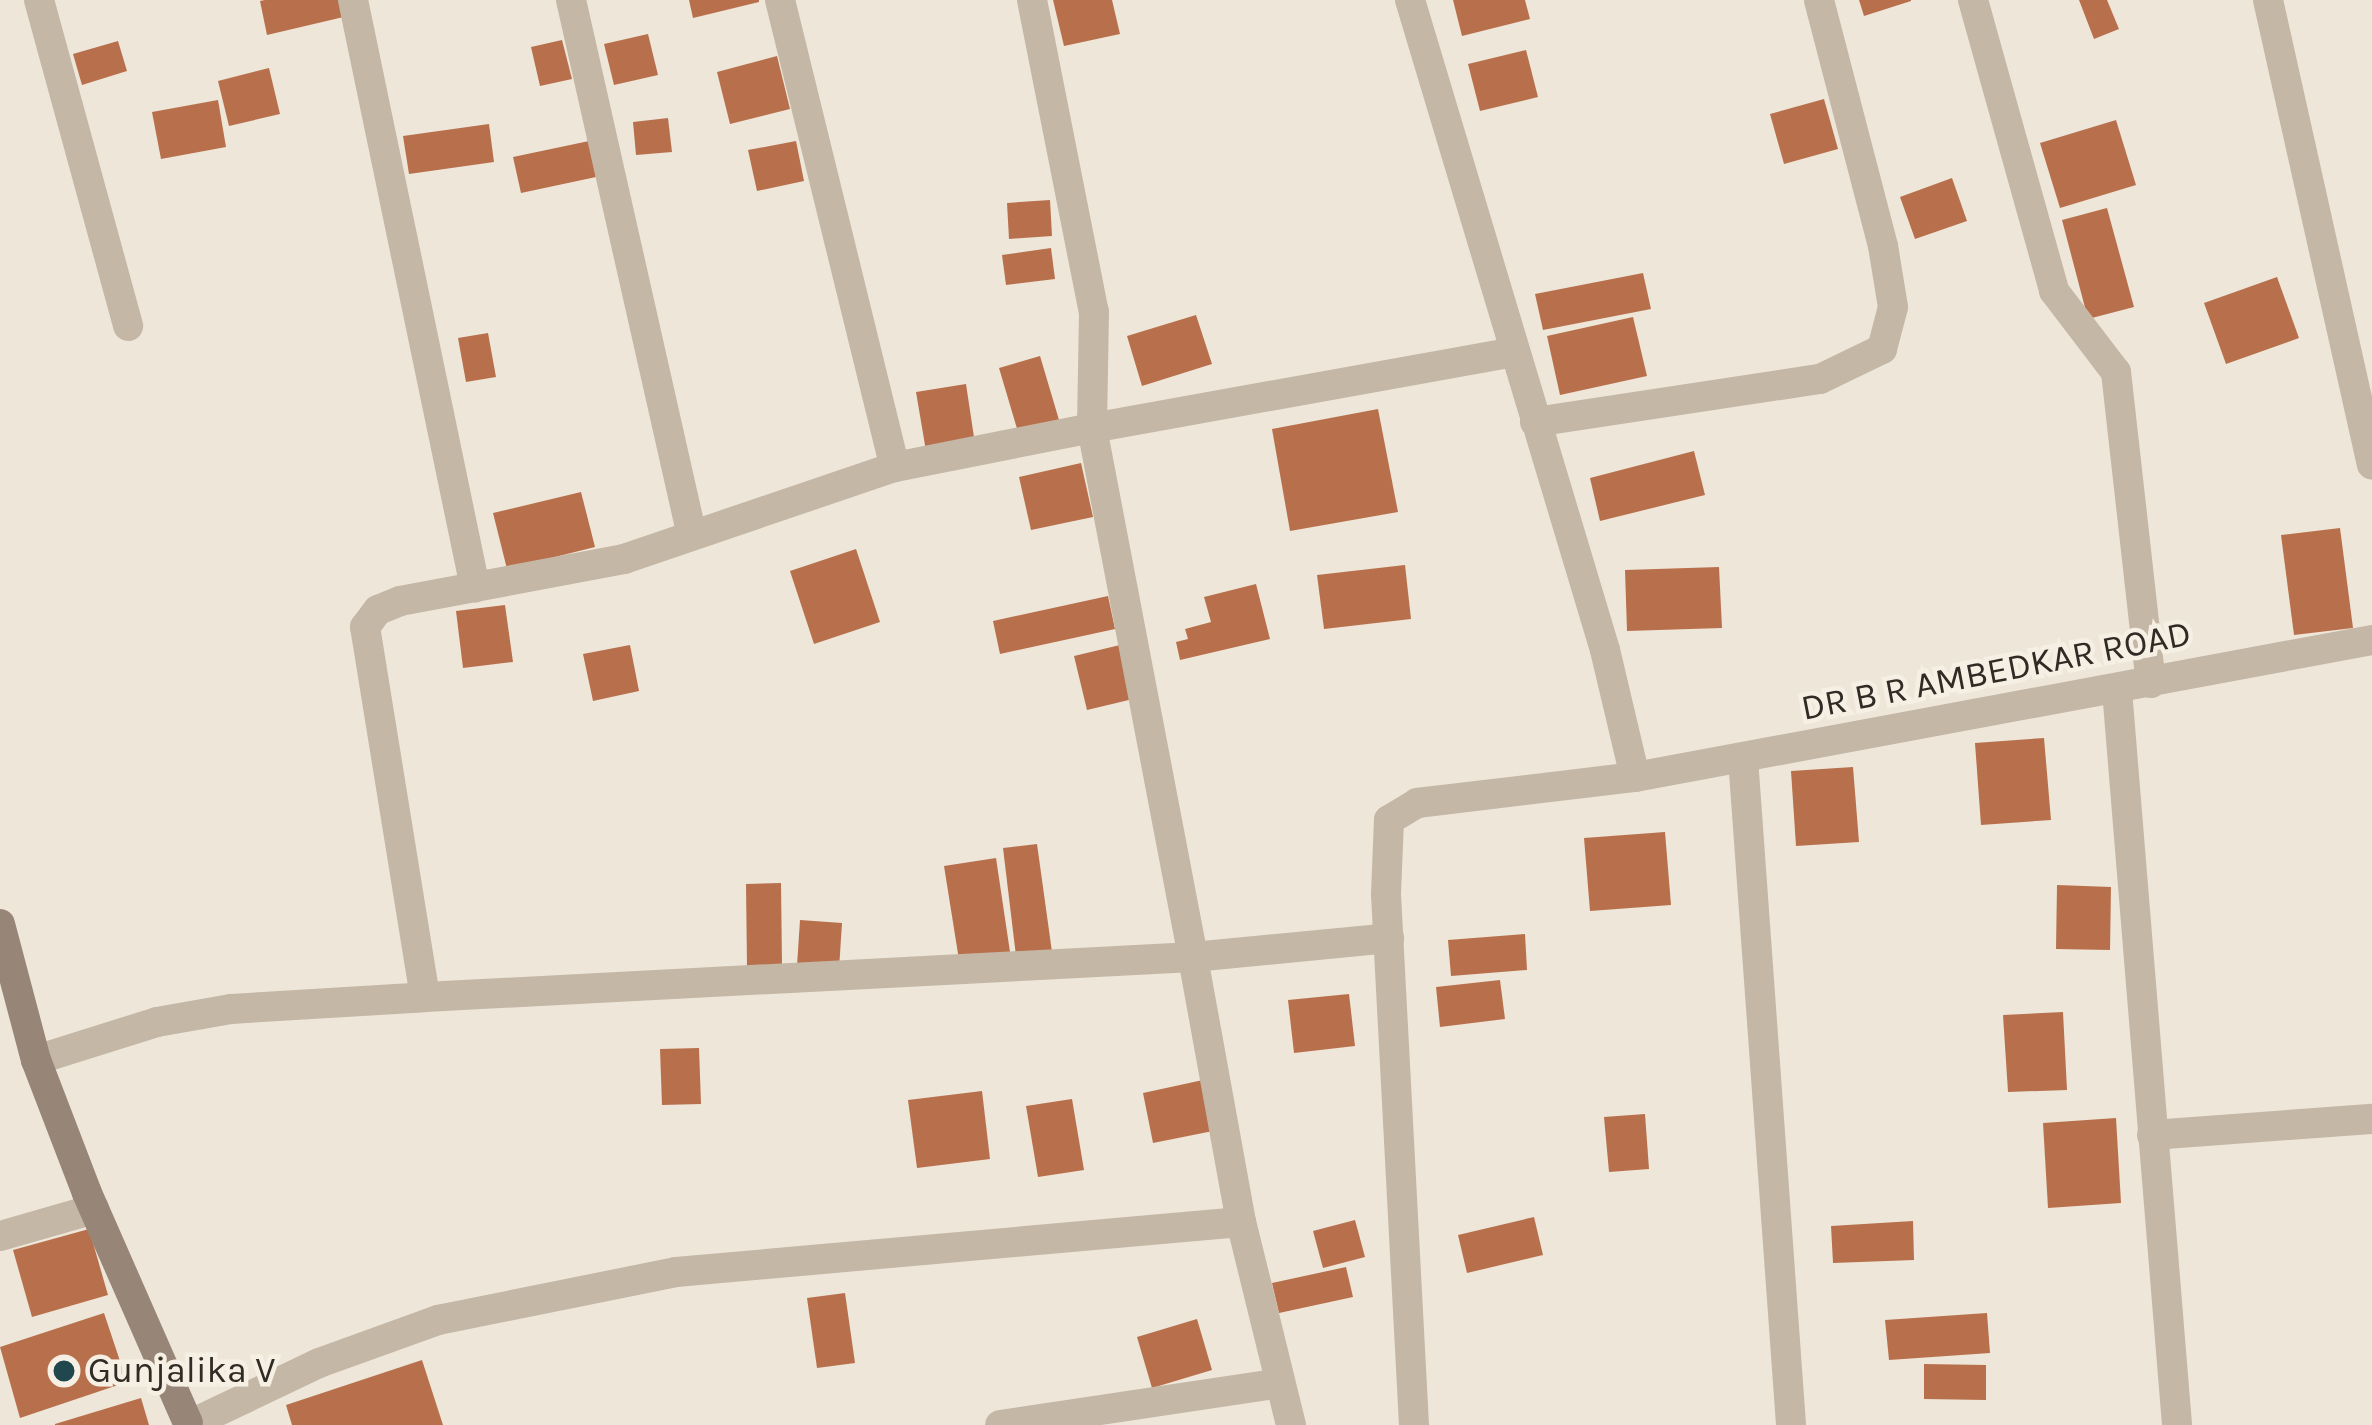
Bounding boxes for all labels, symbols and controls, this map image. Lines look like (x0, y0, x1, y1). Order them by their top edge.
street label: DR B R AMBEDKAR ROAD (1797, 612, 2195, 730)
place label: Gunjalika V (88, 1349, 276, 1393)
marker: Gunjalika V (51, 1358, 77, 1384)

